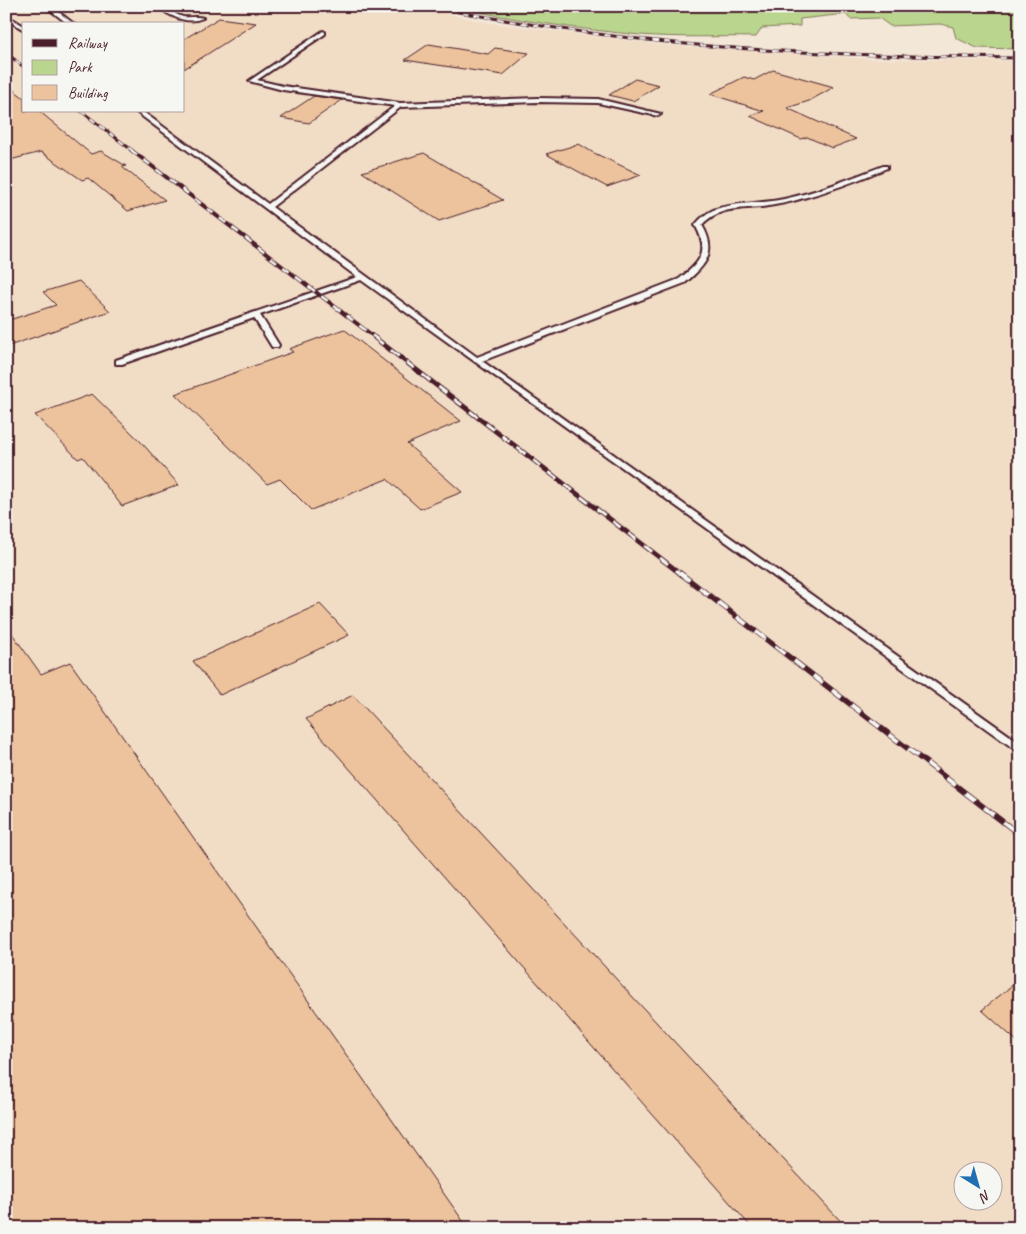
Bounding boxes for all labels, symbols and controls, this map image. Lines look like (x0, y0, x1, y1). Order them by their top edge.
legend (22, 22, 185, 112)
text: Railway (68, 34, 109, 53)
text: Park (68, 58, 93, 77)
text: Building (68, 84, 108, 103)
north arrow (954, 1162, 1004, 1212)
text: N (975, 1187, 994, 1207)

